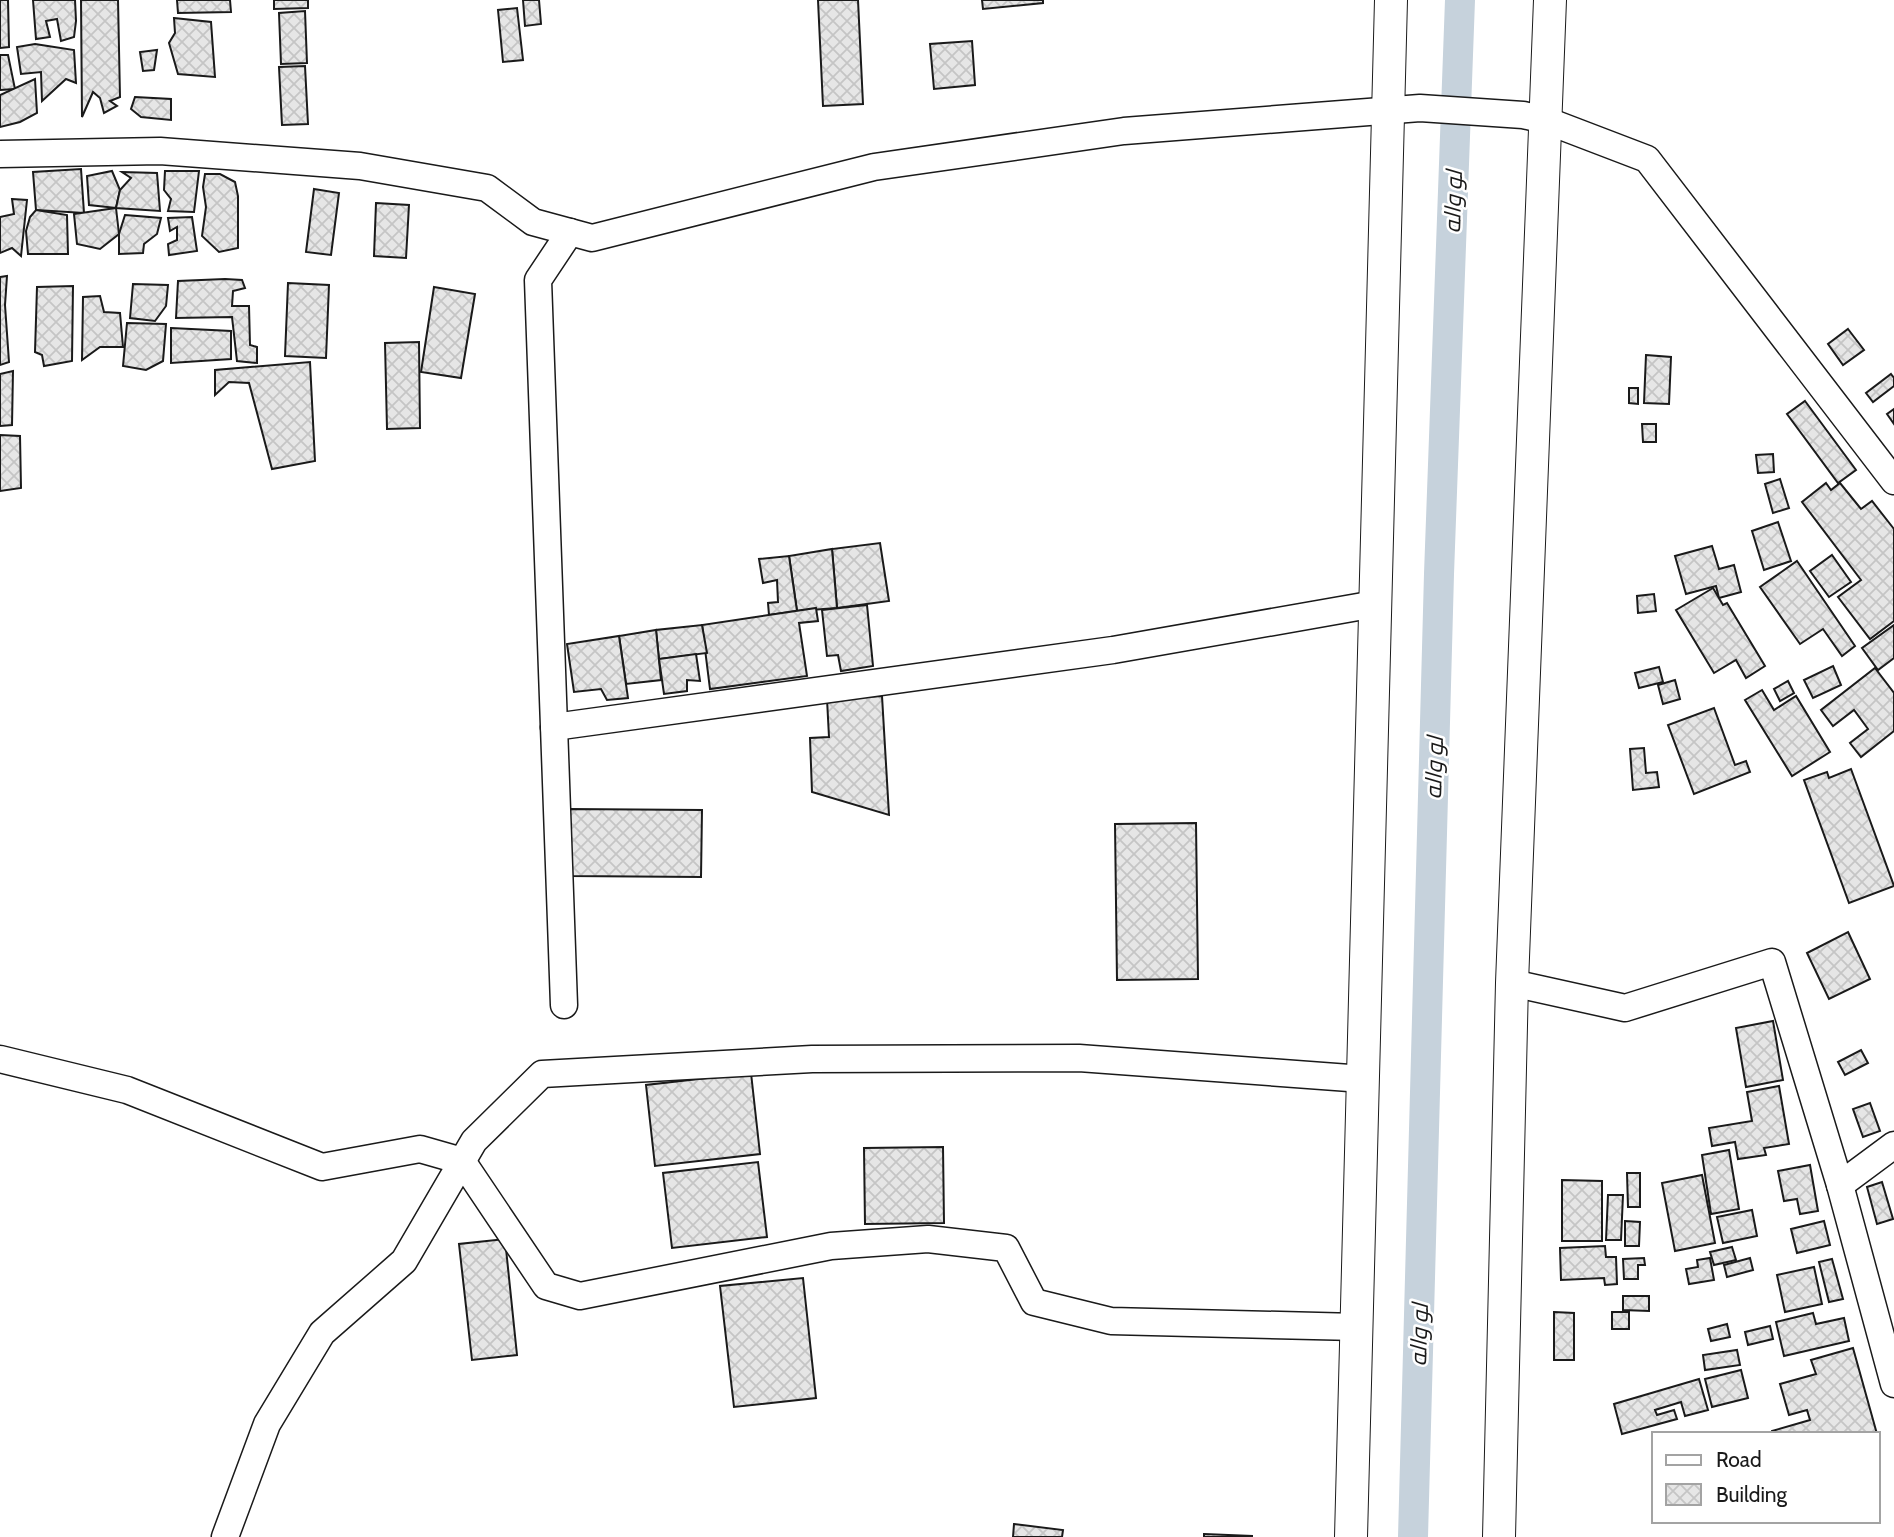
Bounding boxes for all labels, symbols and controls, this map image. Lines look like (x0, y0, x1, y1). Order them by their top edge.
water label: لو واله (1438, 168, 1468, 234)
water label: لو واله (1419, 734, 1449, 800)
water label: لو واله (1404, 1301, 1434, 1367)
legend (1652, 1432, 1880, 1523)
text: Road (1716, 1447, 1762, 1472)
text: Building (1716, 1482, 1788, 1507)

